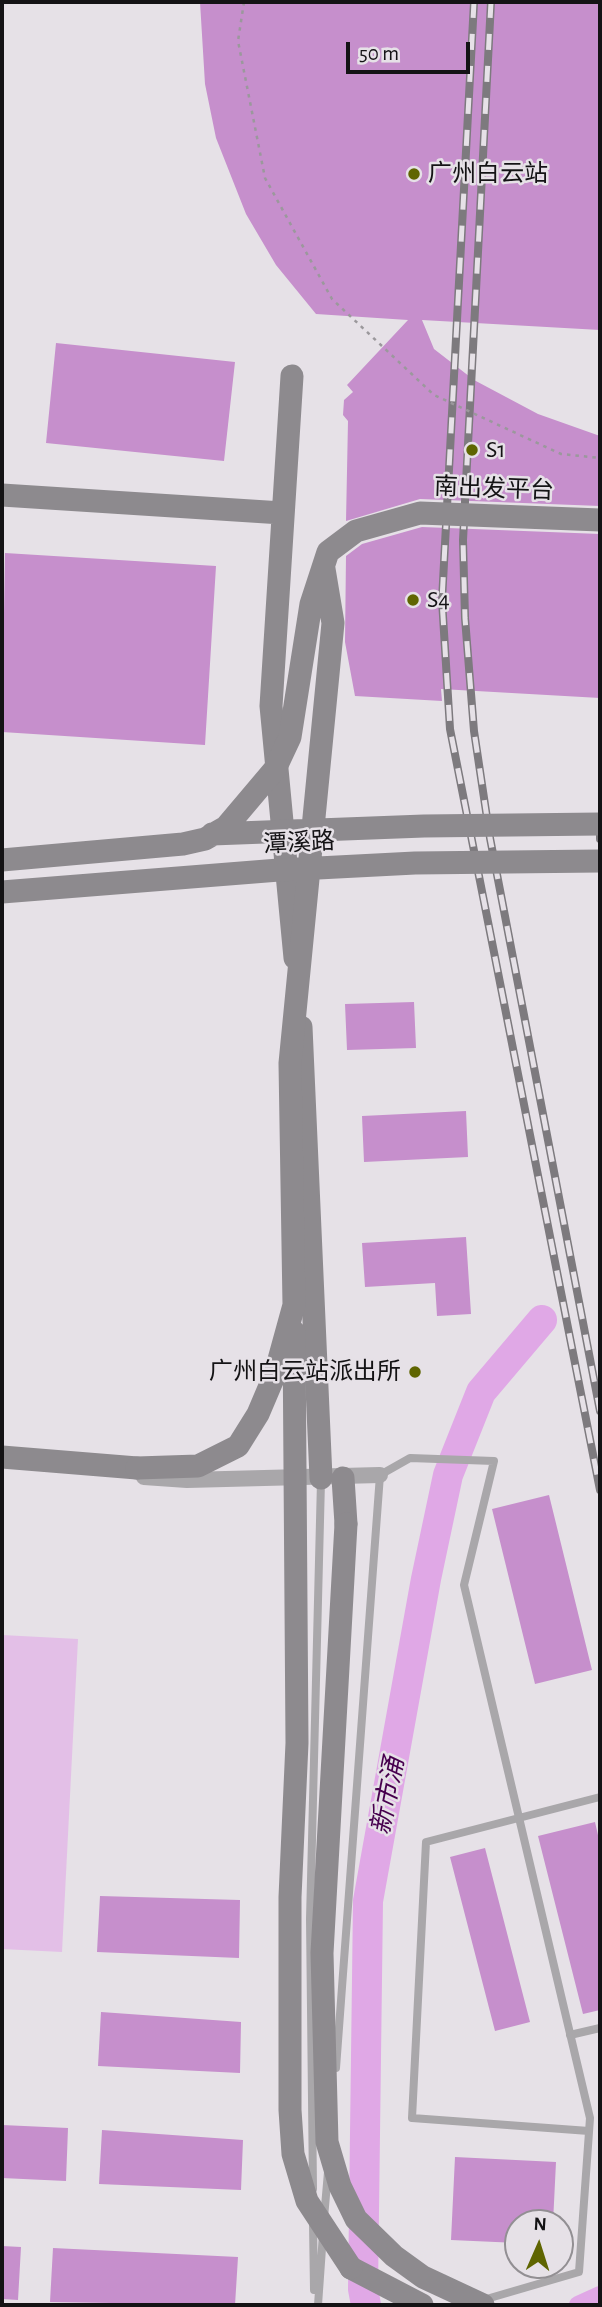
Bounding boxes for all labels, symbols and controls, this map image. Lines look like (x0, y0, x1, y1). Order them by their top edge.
scale bar (350, 28, 474, 72)
text: 50 m (359, 43, 399, 64)
place label: 广州白云站 (428, 160, 548, 188)
marker: 广州白云站 (406, 166, 422, 182)
place label: S1 (486, 436, 506, 464)
marker: S1 (464, 442, 480, 458)
street label: 南出发平台 (434, 473, 554, 505)
place label: S4 (427, 586, 450, 614)
marker: S4 (405, 592, 421, 608)
street label: 潭溪路 (262, 827, 336, 859)
place label: 广州白云站派出所 (209, 1358, 401, 1386)
marker: 广州白云站派出所 (407, 1364, 423, 1380)
water label: 新市涌 (365, 1755, 411, 1837)
north arrow (504, 2209, 574, 2279)
text: N (533, 2215, 547, 2234)

